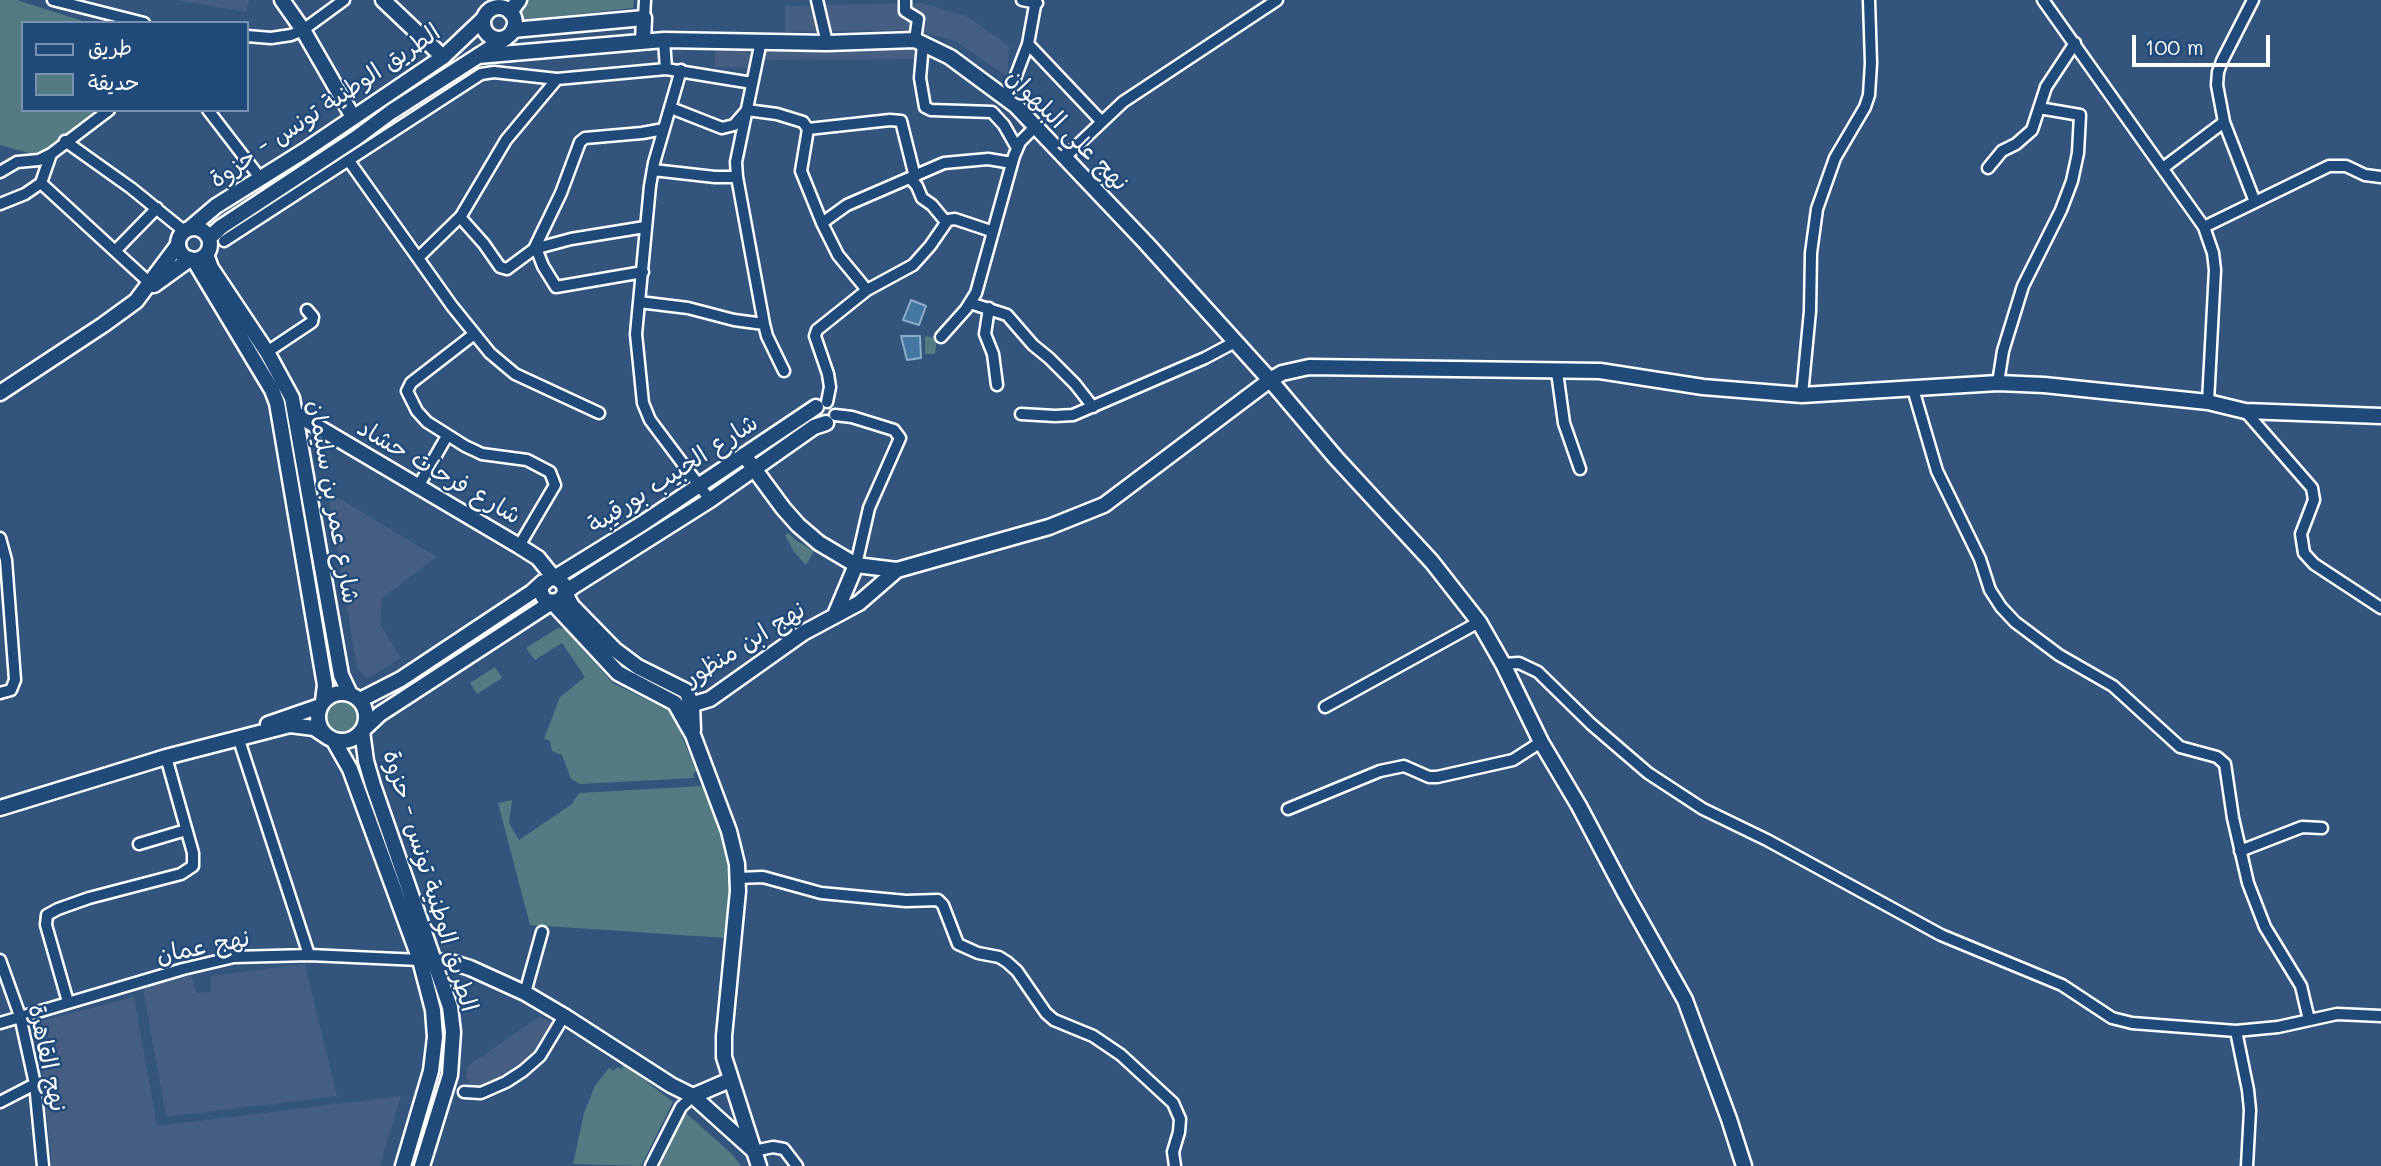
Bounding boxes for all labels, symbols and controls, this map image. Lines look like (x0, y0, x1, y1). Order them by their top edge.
street label: الطريق الوطنية تونس - حزوة (204, 18, 446, 194)
legend (21, 21, 248, 112)
scale bar (2136, 21, 2274, 65)
text: طريق (88, 33, 132, 60)
text: 100 m (2145, 33, 2204, 60)
street label: نهج علي البلهوان (1000, 63, 1134, 197)
text: حديقة (88, 68, 139, 95)
street label: شارع عمر بن سليمان (301, 398, 365, 606)
street label: شارع الحبيب بورقيبة (583, 408, 763, 540)
street label: شارع فرحات حشاد (352, 413, 526, 531)
street label: نهج ابن منظور (679, 595, 811, 693)
street label: الطريق الوطنية تونس - حزوة (376, 747, 484, 1015)
street label: نهج عمان (154, 924, 252, 970)
street label: نهج القاهرة (22, 1002, 72, 1114)

